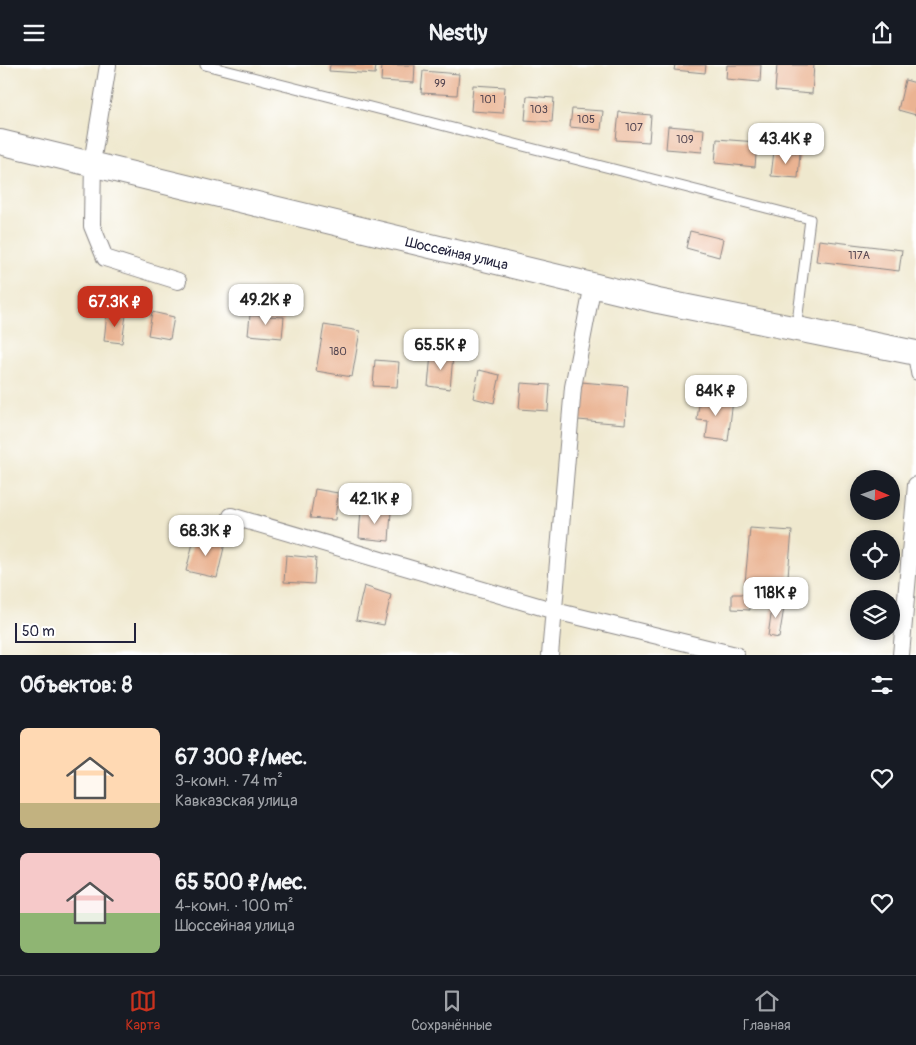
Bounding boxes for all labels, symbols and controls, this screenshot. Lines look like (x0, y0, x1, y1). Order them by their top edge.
icon: menu (20, 19, 48, 47)
text: Nestly (428, 19, 488, 47)
icon: share (868, 19, 896, 47)
house number: 99 (434, 77, 446, 90)
house number: 101 (480, 93, 496, 106)
house number: 103 (530, 103, 548, 116)
house number: 105 (577, 113, 595, 126)
house number: 107 (625, 121, 643, 134)
pin: 43.4K ₽ (740, 123, 832, 165)
text: 43.4K ₽ (759, 129, 813, 149)
house number: 109 (676, 133, 694, 146)
street label: Шоссейная улица (404, 233, 510, 274)
house number: 117А (848, 249, 870, 262)
pin: 49.2K ₽ (220, 283, 312, 326)
pin: 67.3K ₽ (69, 285, 161, 328)
text: 49.2K ₽ (240, 290, 292, 310)
text: 67.3K ₽ (89, 292, 141, 312)
pin: 65.5K ₽ (395, 329, 487, 371)
text: 65.5K ₽ (415, 335, 467, 355)
house number: 180 (329, 345, 347, 358)
pin: 84K ₽ (681, 375, 751, 417)
text: 84K ₽ (696, 381, 736, 401)
north arrow (850, 470, 900, 520)
map controls (850, 470, 900, 640)
pin: 42.1K ₽ (329, 483, 421, 525)
text: 42.1K ₽ (350, 489, 400, 509)
pin: 68.3K ₽ (160, 515, 252, 557)
text: 68.3K ₽ (180, 521, 232, 541)
button: locate (850, 530, 900, 580)
pin: 118K ₽ (735, 577, 817, 619)
text: 118K ₽ (754, 583, 798, 603)
button: layers (850, 590, 900, 640)
scale bar (15, 620, 136, 643)
text: 50 m (22, 623, 55, 640)
icon: filters (868, 671, 896, 699)
text: Объектов: 8 (20, 672, 132, 699)
text: 67 300 ₽/мес. (175, 744, 307, 771)
icon: home (60, 748, 120, 808)
icon: heart (868, 764, 896, 792)
text: 3-комн. · 74 m² (175, 771, 283, 791)
text: Кавказская улица (175, 791, 298, 811)
text: 65 500 ₽/мес. (175, 869, 307, 896)
icon: home (60, 873, 120, 933)
icon: heart (868, 889, 896, 917)
text: 4-комн. · 100 m² (175, 896, 293, 916)
text: Шоссейная улица (175, 916, 295, 936)
tab: Карта (126, 987, 160, 1034)
tab: Сохранённые (411, 987, 492, 1034)
tab: Главная (743, 987, 790, 1034)

